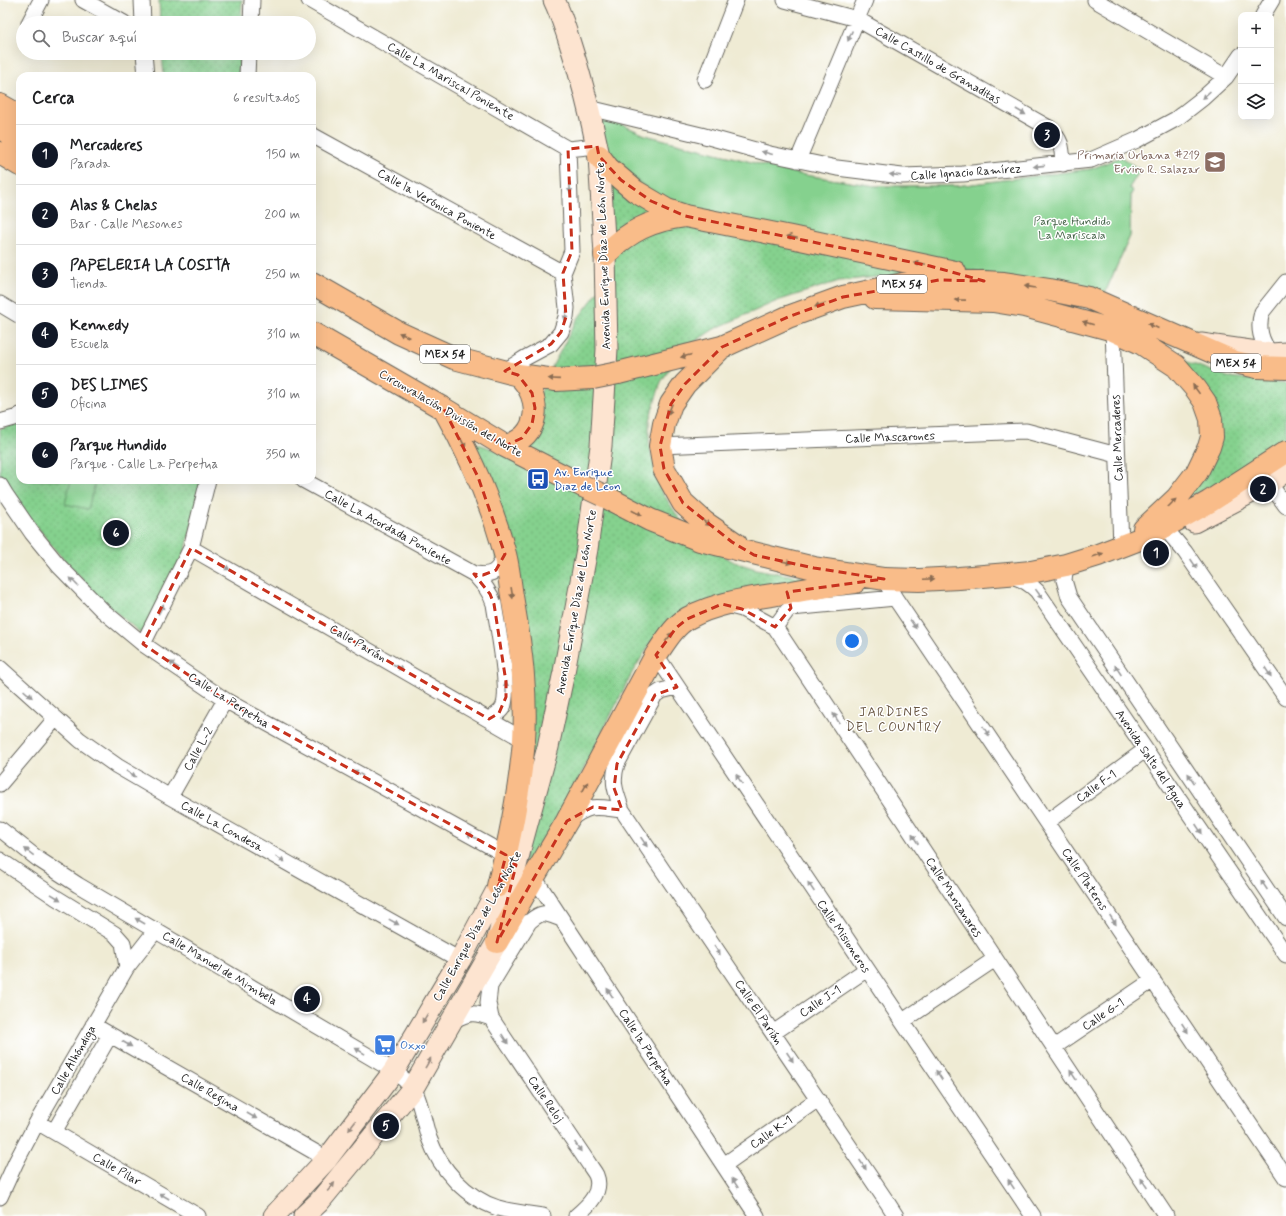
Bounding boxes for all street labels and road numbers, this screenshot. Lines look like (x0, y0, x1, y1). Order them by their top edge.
street label: Calle Castillo de Granaditas (872, 23, 1003, 109)
street label: Calle La Mariscal Poniente (384, 39, 517, 125)
street label: Calle Ignacio Ramírez (910, 161, 1023, 185)
street label: Avenida Enrique Díaz de León Norte (593, 162, 615, 350)
street label: Calle la Verónica Poniente (374, 165, 499, 244)
road number: MEX 54 (877, 275, 927, 293)
road number: MEX 54 (420, 345, 470, 363)
road number: MEX 54 (1211, 354, 1261, 372)
street label: Circunvalación División del Norte (376, 366, 525, 462)
street label: Calle Mercaderes (1108, 394, 1128, 482)
street label: Calle Mascarones (845, 428, 935, 448)
street label: Calle La Acordada Poniente (321, 486, 454, 569)
street label: Avenida Enrique Díaz de León Norte (553, 508, 601, 696)
street label: Calle Parián (326, 621, 389, 667)
street label: Calle La Perpetua (185, 669, 272, 732)
street label: Avenida Salto del Agua (1111, 707, 1189, 812)
street label: Calle L-2 (180, 725, 217, 774)
street label: Calle F-1 (1073, 767, 1120, 807)
street label: Calle La Condesa (177, 798, 266, 857)
street label: Calle Plateros (1057, 845, 1111, 915)
street label: Calle Enrique Díaz de León Norte (430, 848, 526, 1005)
street label: Calle Manzanares (921, 855, 985, 941)
street label: Calle Misioneros (813, 897, 874, 977)
street label: Calle Manuel de Mimbela (159, 928, 280, 1010)
street label: Calle El Parián (730, 977, 786, 1048)
street label: Calle J-1 (797, 982, 844, 1022)
street label: Calle G-1 (1079, 995, 1128, 1035)
street label: Calle la Perpetua (614, 1006, 676, 1089)
street label: Calle Alhóndiga (47, 1023, 100, 1098)
street label: Calle Regina (177, 1070, 242, 1117)
street label: Calle Reloj (524, 1073, 567, 1126)
street label: Calle K-1 (747, 1112, 796, 1153)
street label: Calle Pilar (89, 1150, 144, 1190)

